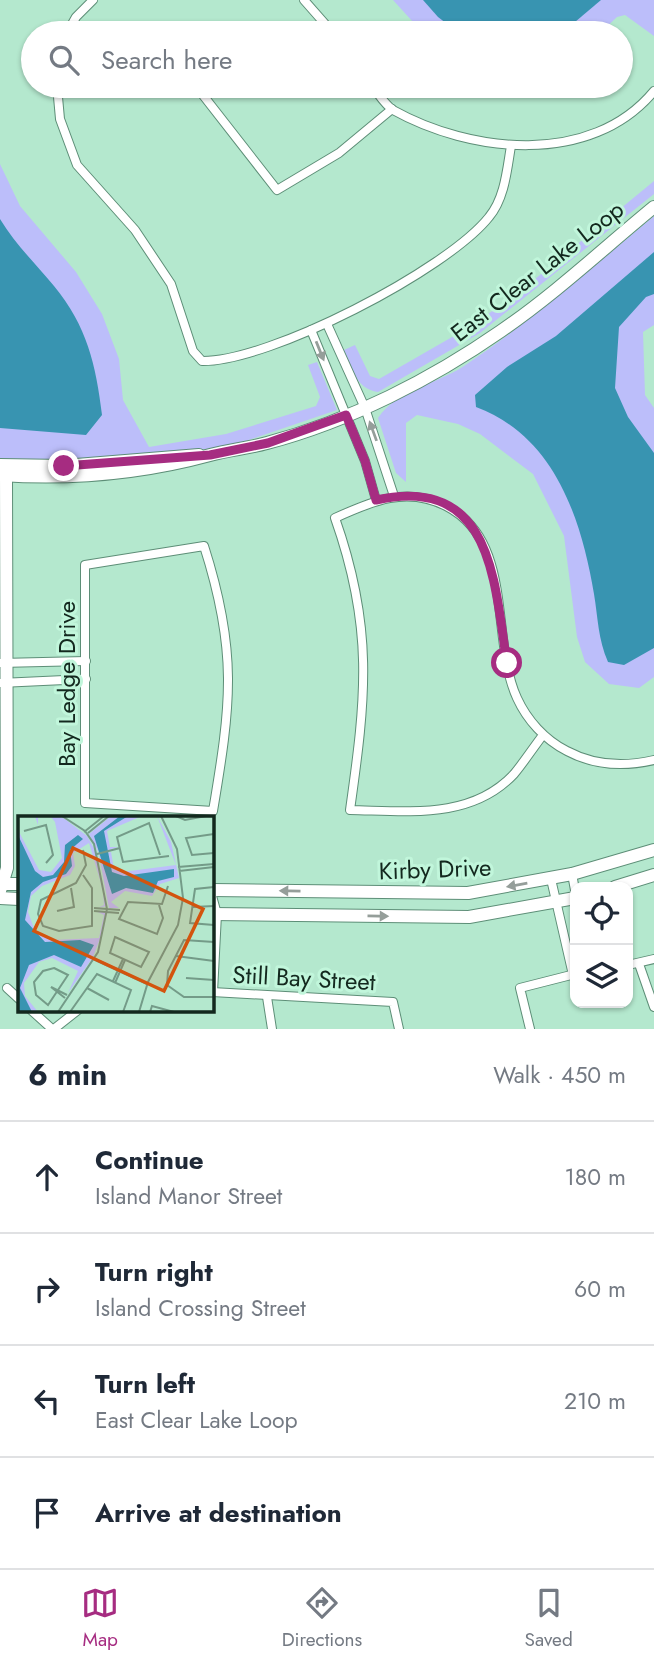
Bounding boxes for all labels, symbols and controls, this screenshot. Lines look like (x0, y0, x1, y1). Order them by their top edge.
search box (21, 21, 633, 98)
icon: search (45, 41, 83, 79)
text: Search here (101, 41, 233, 79)
street label: East Clear Lake Loop (443, 192, 631, 350)
one-way arrow (314, 341, 325, 362)
one-way arrow (367, 420, 378, 441)
route end (48, 450, 79, 481)
street label: Bay Ledge Drive (49, 601, 84, 767)
route start (491, 647, 522, 678)
inset map (18, 816, 214, 1012)
street label: Kirby Drive (378, 850, 492, 888)
one-way arrow (506, 880, 528, 891)
map controls (570, 882, 633, 1008)
button: locate (570, 882, 633, 945)
one-way arrow (279, 885, 301, 896)
one-way arrow (367, 910, 389, 922)
button: layers (570, 945, 633, 1008)
street label: Still Bay Street (232, 957, 377, 999)
text: 6 min (28, 1053, 107, 1096)
text: Walk · 450 m (493, 1058, 626, 1092)
text: Continue (95, 1141, 204, 1179)
icon: ahead (28, 1158, 66, 1196)
text: 180 m (564, 1160, 626, 1194)
text: Island Manor Street (95, 1179, 282, 1213)
text: Turn right (95, 1253, 213, 1291)
icon: right (28, 1270, 66, 1308)
text: 60 m (574, 1272, 626, 1306)
text: Island Crossing Street (95, 1291, 306, 1325)
text: Turn left (95, 1365, 195, 1403)
icon: left (28, 1382, 66, 1420)
text: 210 m (564, 1384, 626, 1418)
text: East Clear Lake Loop (95, 1403, 298, 1437)
icon: arrive (28, 1494, 66, 1532)
text: Arrive at destination (95, 1494, 342, 1532)
tab: Map (81, 1584, 119, 1653)
tab: Directions (282, 1584, 362, 1653)
tab: Saved (525, 1584, 573, 1653)

